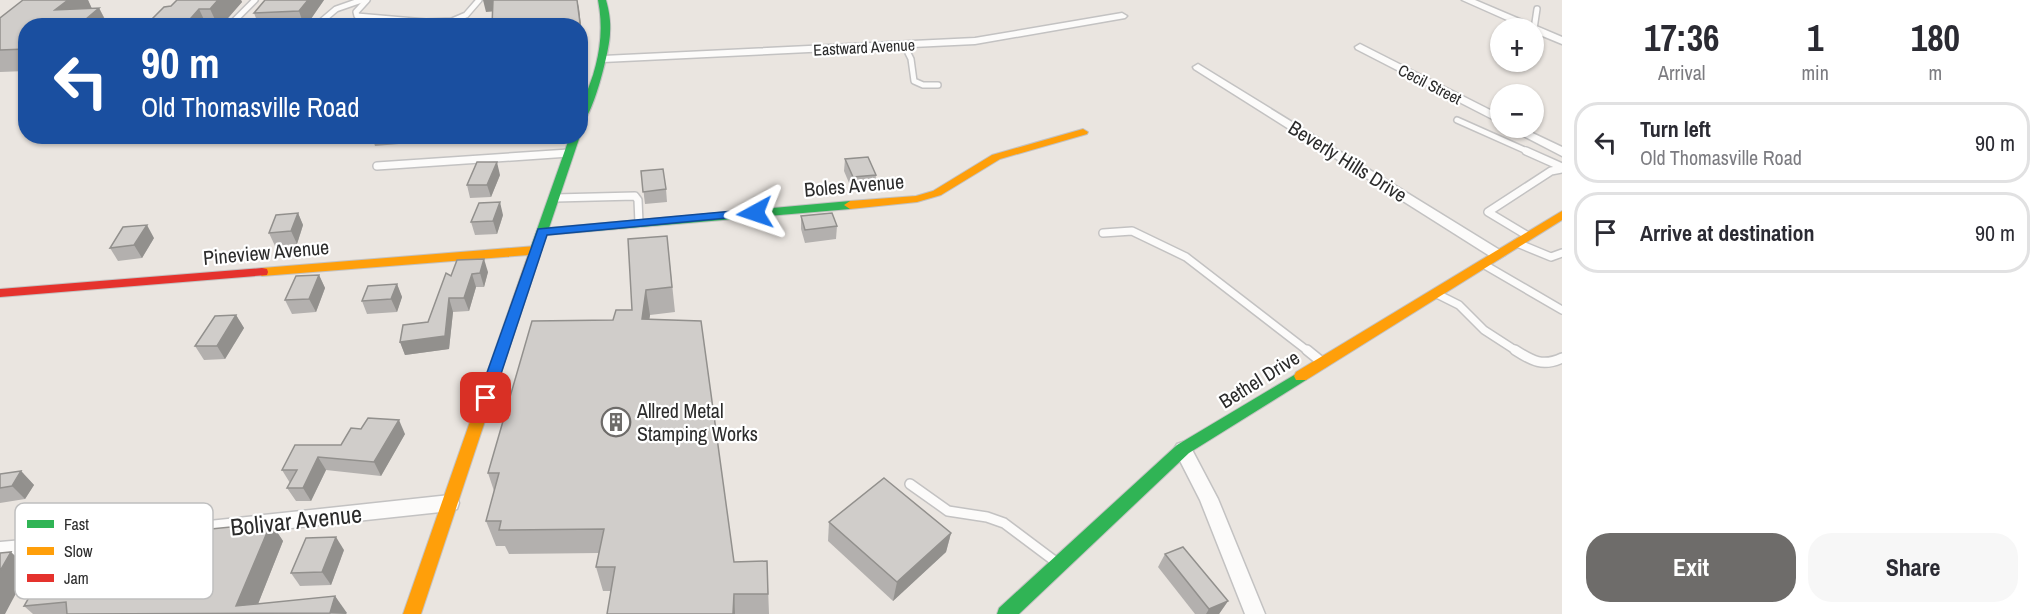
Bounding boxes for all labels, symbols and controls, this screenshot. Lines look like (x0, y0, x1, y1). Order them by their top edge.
text: 17:36 (1644, 14, 1719, 62)
text: 1 (1807, 14, 1823, 62)
text: 180 (1911, 14, 1960, 62)
map controls (1490, 18, 1544, 138)
button: + (1490, 18, 1544, 72)
street label: Eastward Avenue (813, 33, 915, 61)
text: 90 m (141, 35, 220, 91)
icon: left (42, 42, 120, 120)
street label: Cecil Street (1394, 59, 1466, 110)
text: Arrival (1658, 59, 1705, 86)
text: min (1801, 59, 1829, 86)
text: m (1929, 59, 1942, 86)
button: − (1490, 84, 1544, 138)
text: Old Thomasville Road (141, 89, 360, 125)
street label: Beverly Hills Drive (1284, 114, 1412, 208)
text: Turn left (1640, 114, 1711, 144)
icon: left (1589, 126, 1622, 159)
text: 90 m (1975, 128, 2015, 158)
text: Old Thomasville Road (1640, 144, 1802, 171)
street label: Boles Avenue (803, 167, 905, 203)
position arrow (723, 181, 787, 245)
icon: arrive (1589, 216, 1622, 249)
text: Arrive at destination (1640, 218, 1814, 248)
text: 90 m (1975, 218, 2015, 248)
street label: Pineview Avenue (202, 233, 330, 271)
street label: Bethel Drive (1214, 344, 1304, 414)
pin (460, 372, 511, 423)
icon: arrive (469, 381, 502, 414)
place label: Allred Metal Stamping Works (636, 397, 758, 447)
building icon: Allred Metal Stamping Works (600, 406, 632, 438)
street label: Bolivar Avenue (229, 497, 363, 543)
legend (15, 503, 213, 599)
text: Fast (64, 513, 89, 535)
button: Exit (1586, 533, 1796, 602)
button: Share (1808, 533, 2018, 602)
text: Slow (64, 540, 93, 562)
text: Jam (64, 567, 89, 589)

